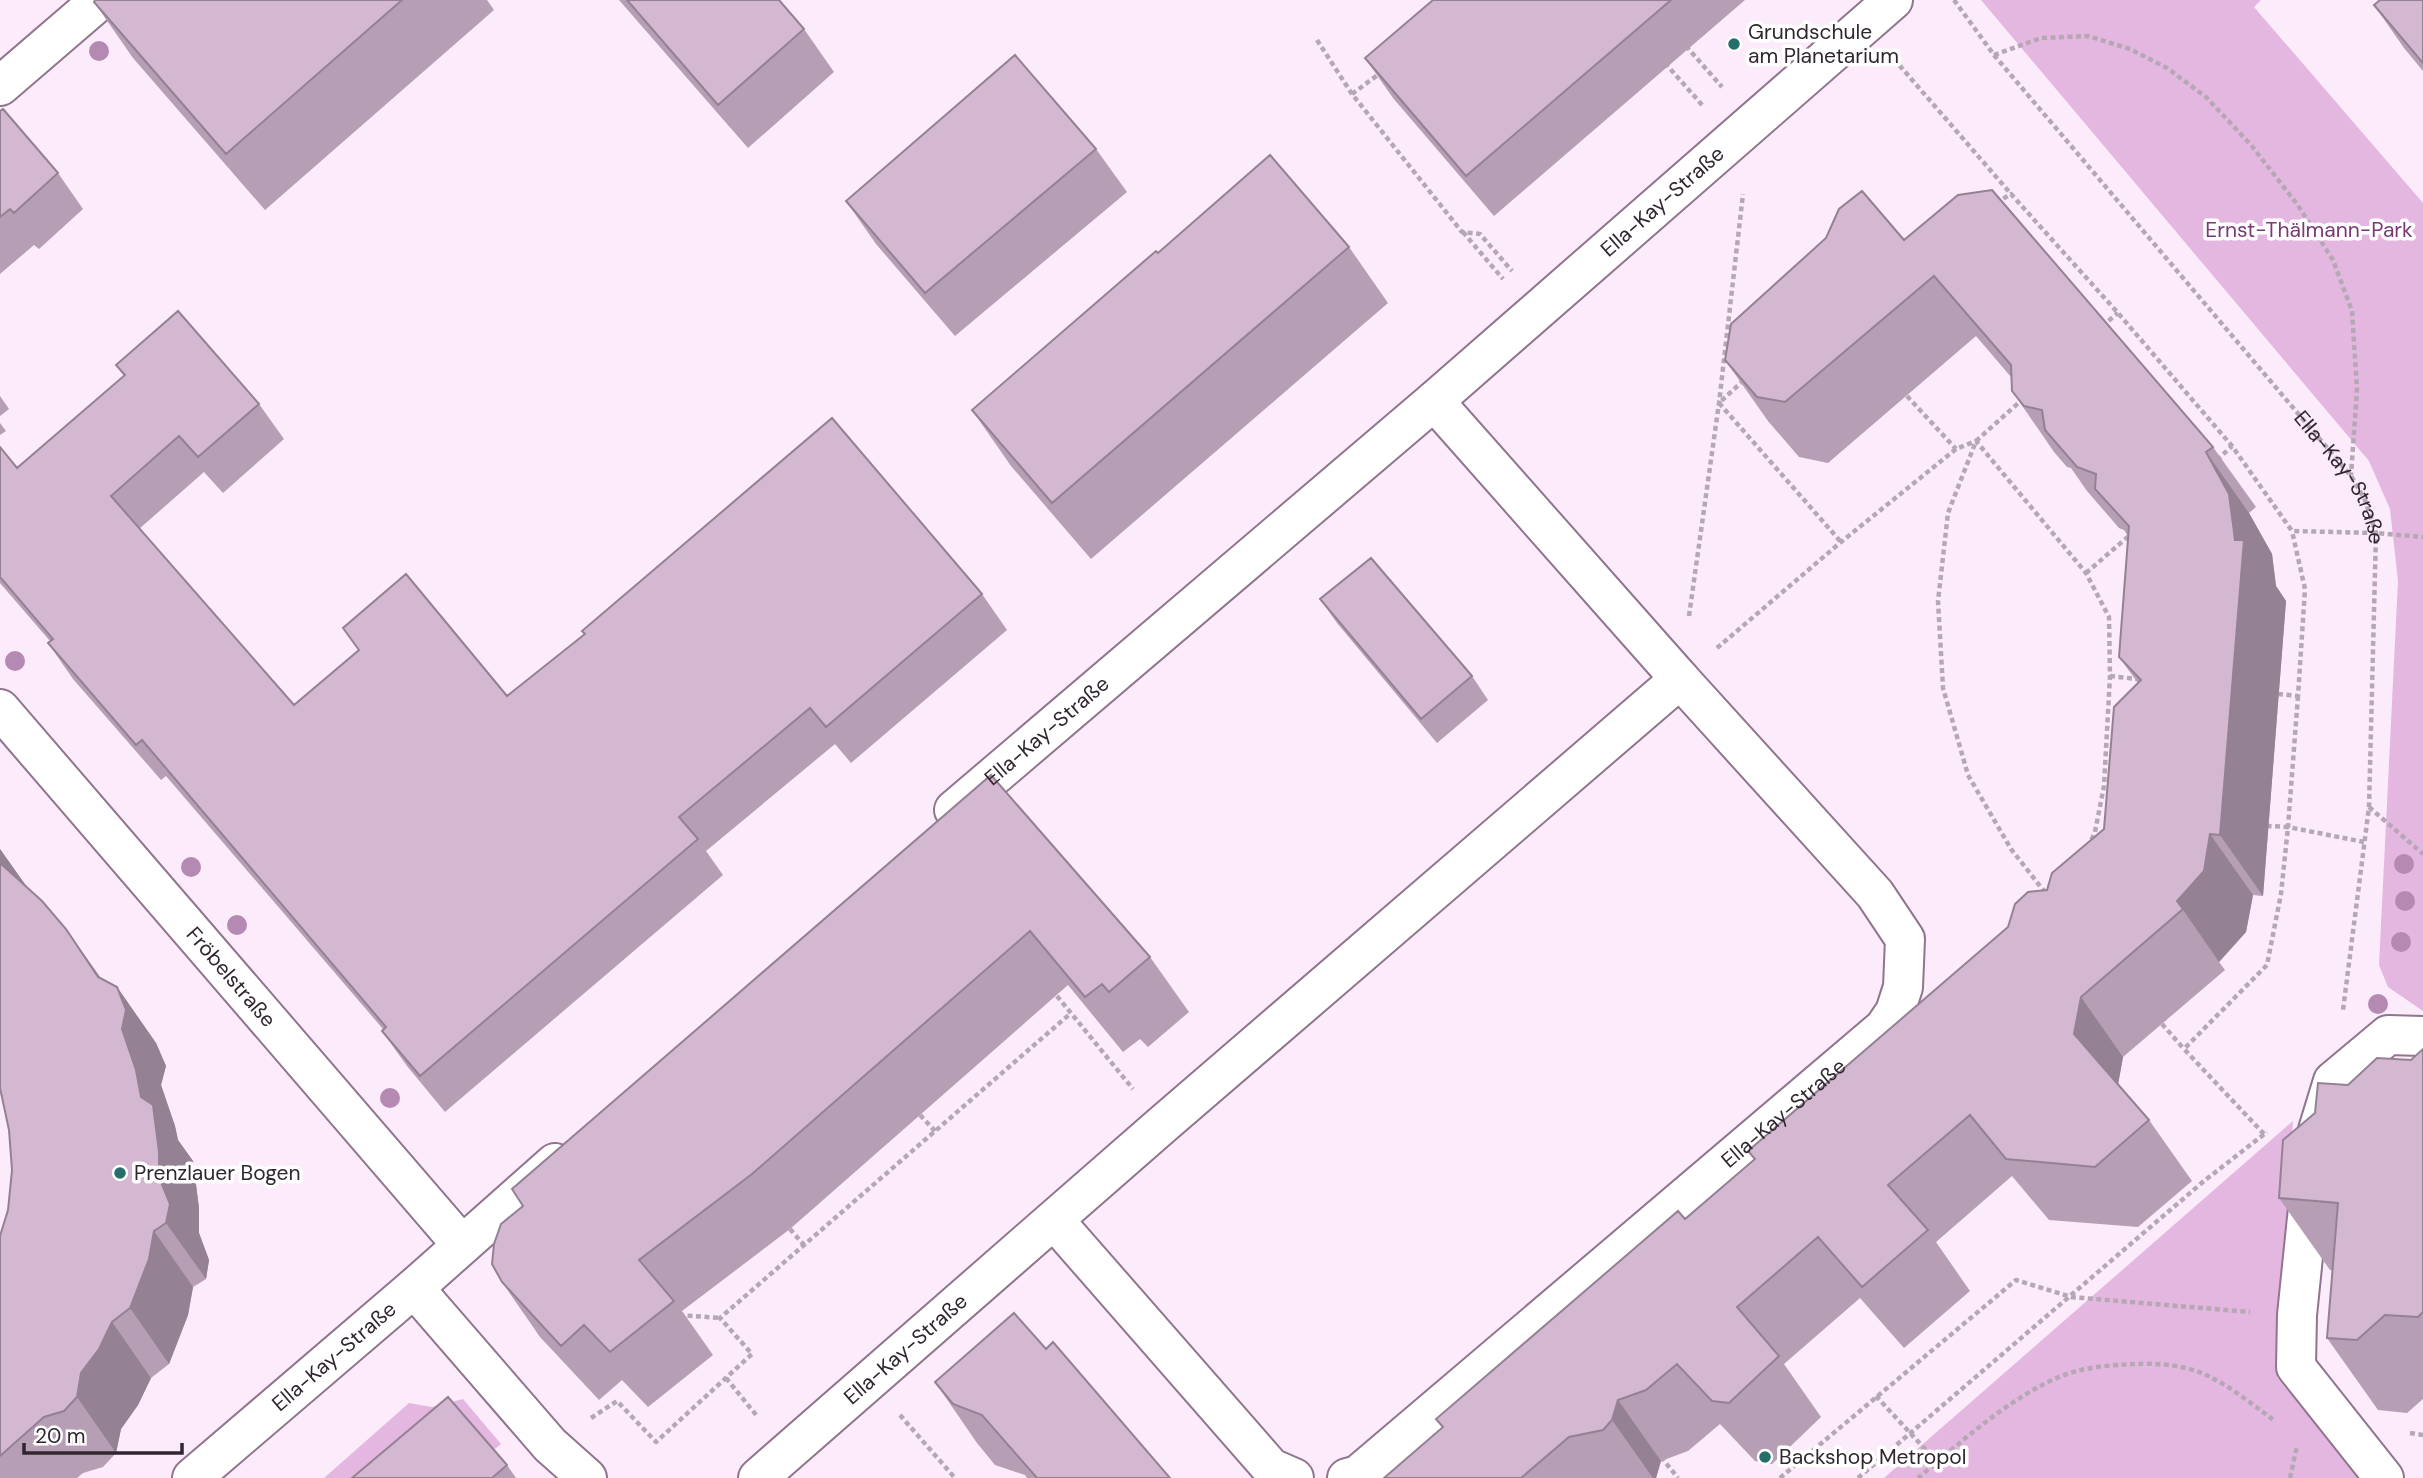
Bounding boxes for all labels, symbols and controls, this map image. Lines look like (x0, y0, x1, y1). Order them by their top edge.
place label: Grundschule am Planetarium (1748, 18, 1899, 70)
marker: Grundschule am Planetarium (1726, 36, 1742, 52)
street label: Ella-Kay-Straße (1595, 140, 1730, 263)
park label: Ernst-Thälmann-Park (2205, 216, 2413, 244)
street label: Ella-Kay-Straße (2288, 405, 2390, 544)
street label: Ella-Kay-Straße (979, 670, 1115, 792)
street label: Fröbelstraße (180, 921, 282, 1033)
street label: Ella-Kay-Straße (1715, 1052, 1852, 1174)
place label: Prenzlauer Bogen (134, 1159, 301, 1187)
marker: Prenzlauer Bogen (112, 1165, 128, 1181)
street label: Ella-Kay-Straße (838, 1287, 973, 1411)
street label: Ella-Kay-Straße (266, 1295, 402, 1418)
scale bar (24, 1412, 182, 1456)
text: 20 m (35, 1422, 86, 1450)
place label: Backshop Metropol (1779, 1443, 1966, 1471)
marker: Backshop Metropol (1757, 1449, 1773, 1465)

